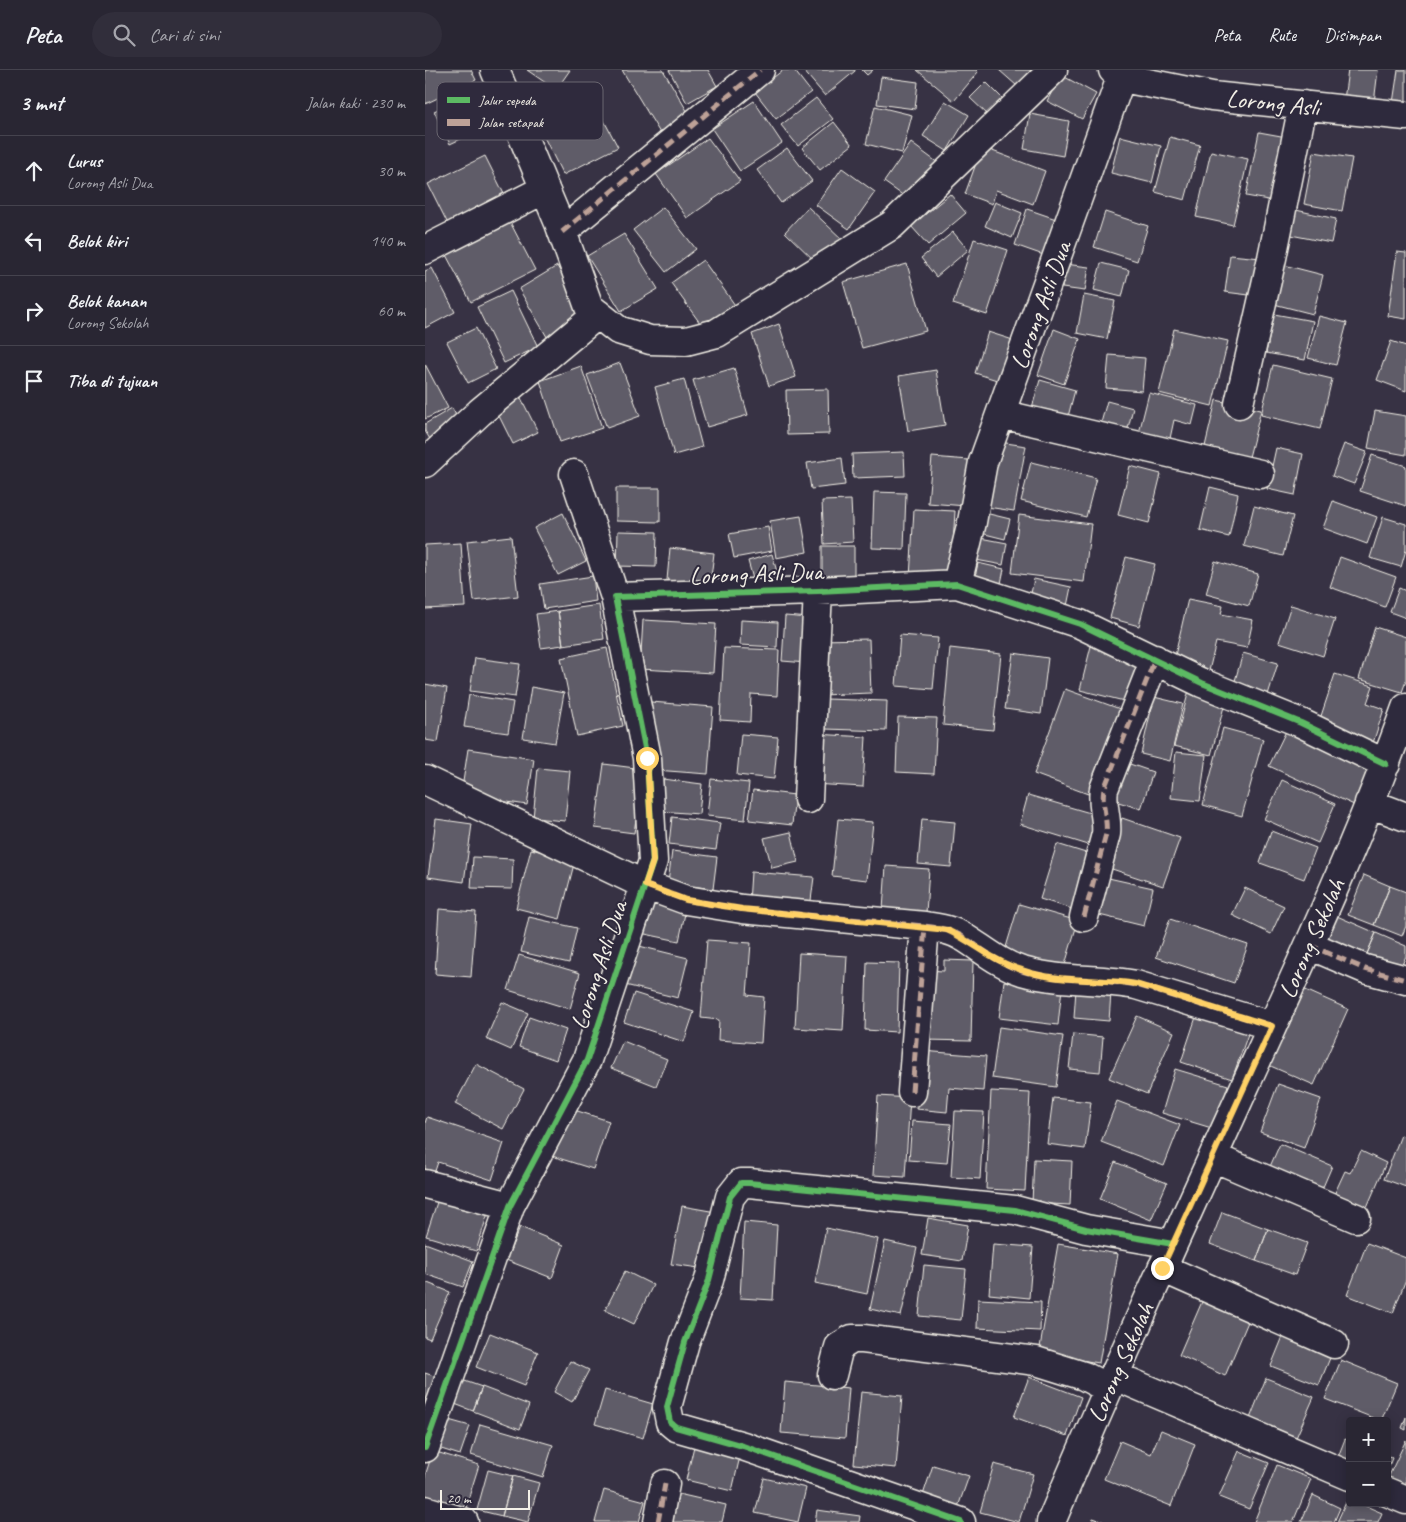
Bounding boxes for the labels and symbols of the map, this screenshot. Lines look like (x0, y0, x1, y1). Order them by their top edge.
legend (437, 82, 603, 140)
street label: Lorong Asli (1225, 82, 1324, 124)
text: Jalur sepeda (478, 92, 537, 109)
text: Jalan setapak (478, 114, 544, 131)
street label: Lorong Asli Dua (1003, 235, 1080, 373)
street label: Lorong Asli Dua (689, 556, 826, 592)
route start (636, 747, 659, 770)
street label: Lorong Sekolah (1271, 873, 1353, 1003)
street label: Lorong Asli Dua (563, 894, 636, 1034)
route end (1151, 1257, 1174, 1280)
street label: Lorong Sekolah (1080, 1297, 1162, 1427)
scale bar (440, 1487, 530, 1510)

